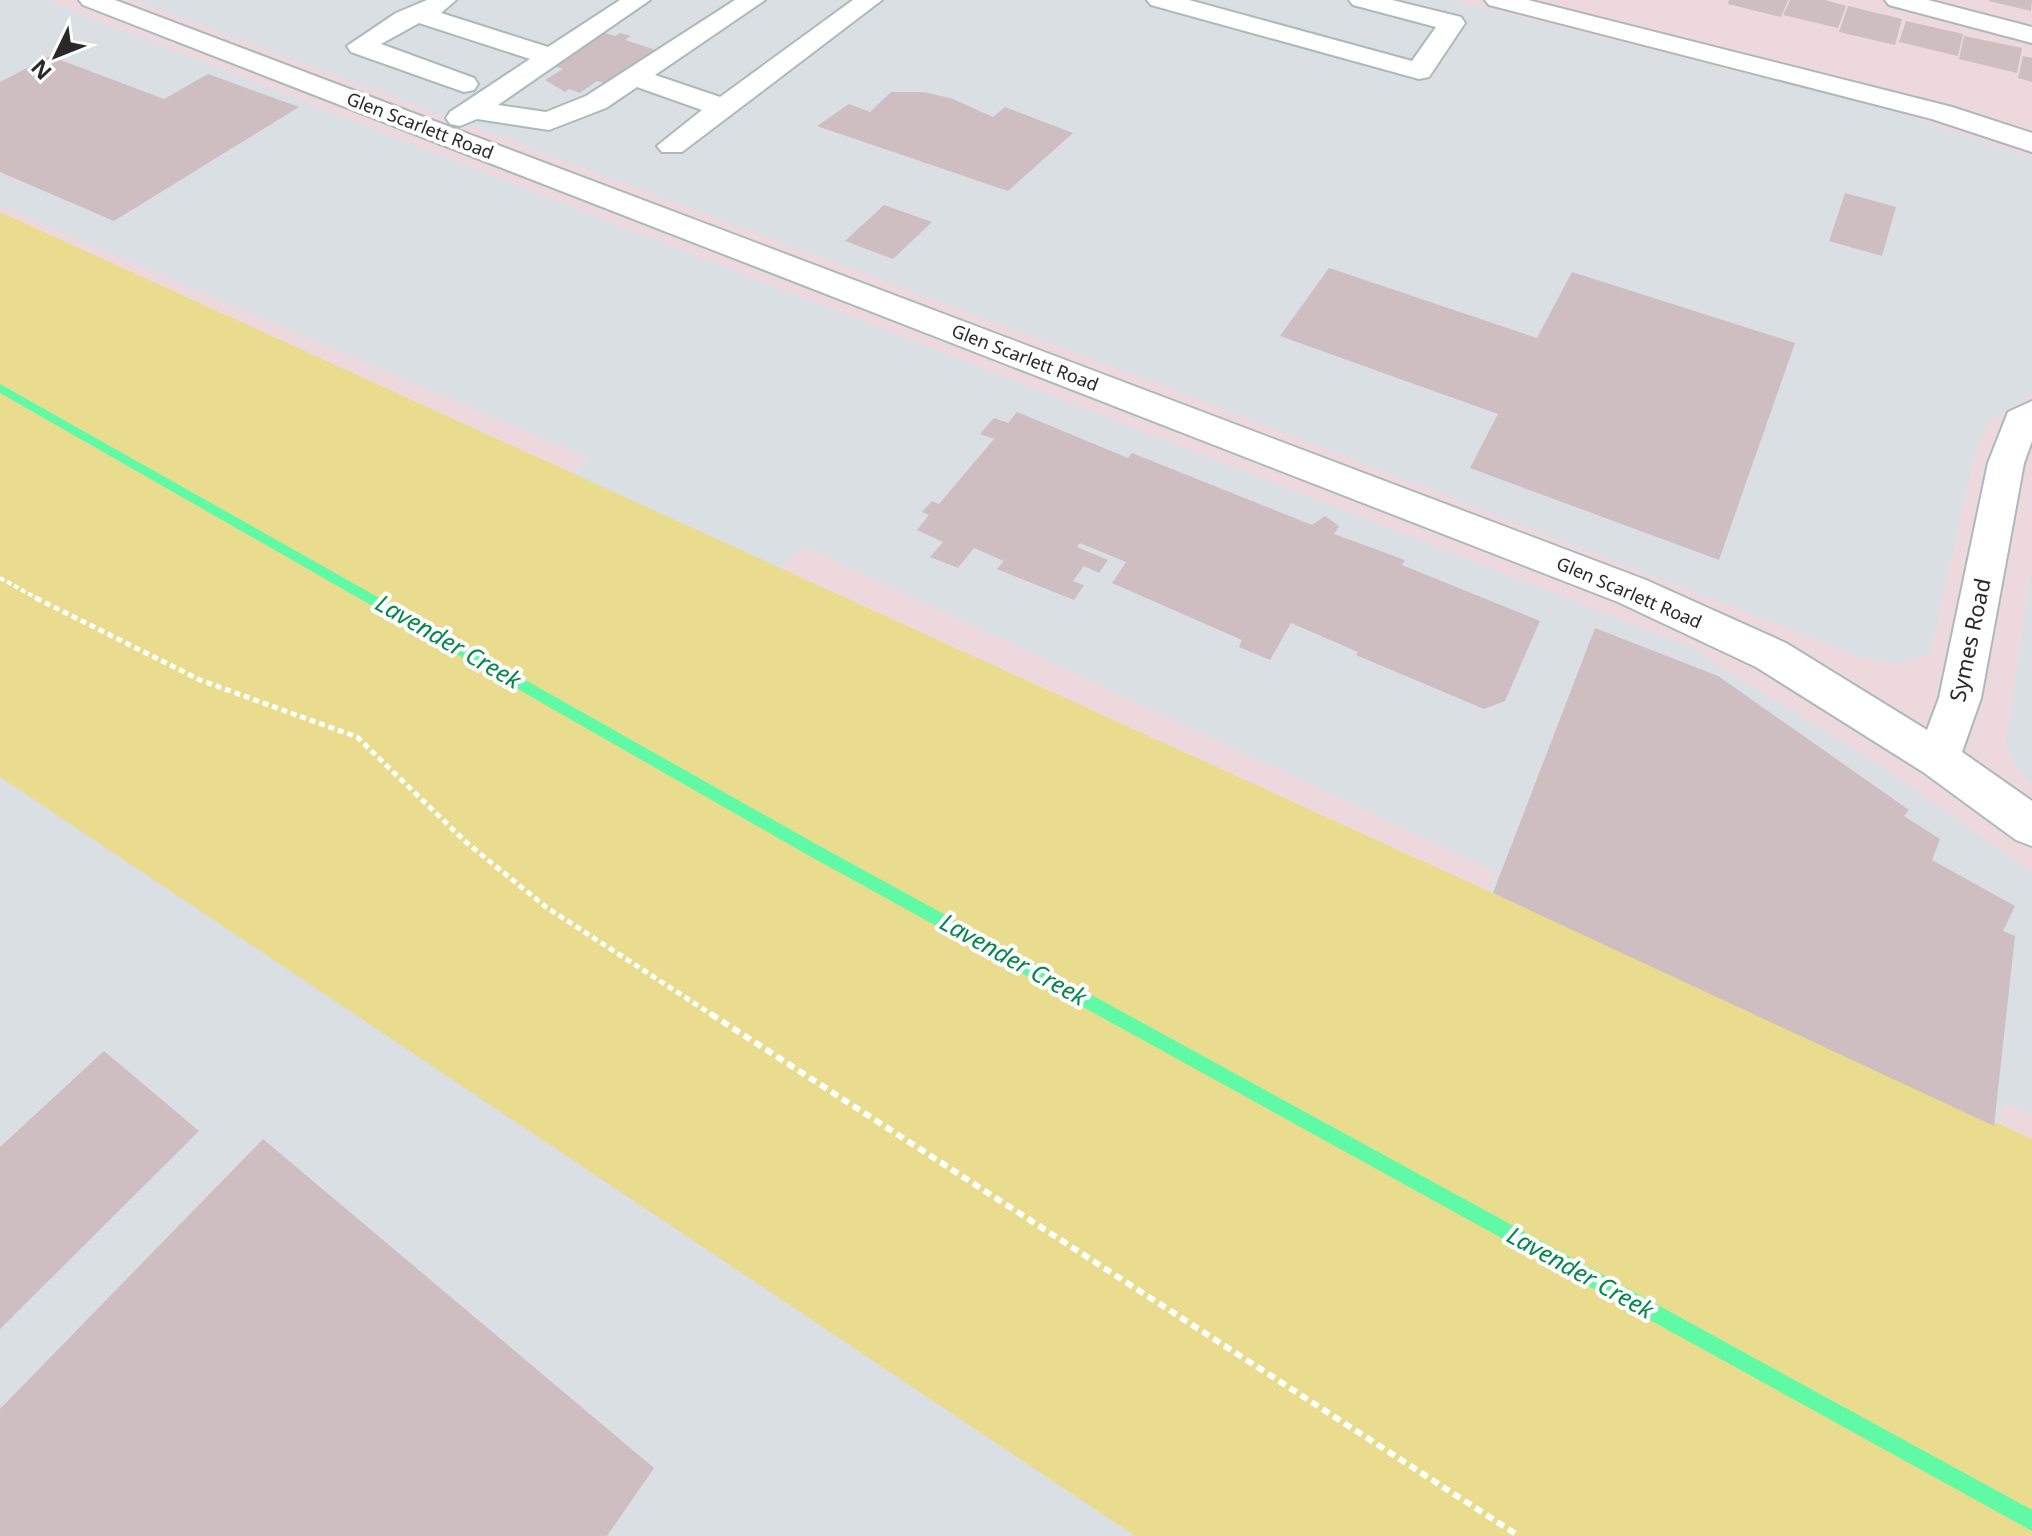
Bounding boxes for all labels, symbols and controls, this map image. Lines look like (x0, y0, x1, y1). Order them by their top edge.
north arrow (16, 16, 96, 96)
text: N (24, 54, 58, 87)
street label: Glen Scarlett Road (343, 86, 497, 164)
street label: Glen Scarlett Road (948, 318, 1102, 396)
street label: Glen Scarlett Road (1553, 551, 1706, 634)
street label: Symes Road (1941, 575, 1997, 704)
water label: Lavender Creek (370, 586, 528, 696)
water label: Lavender Creek (935, 905, 1094, 1013)
water label: Lavender Creek (1502, 1218, 1661, 1326)

